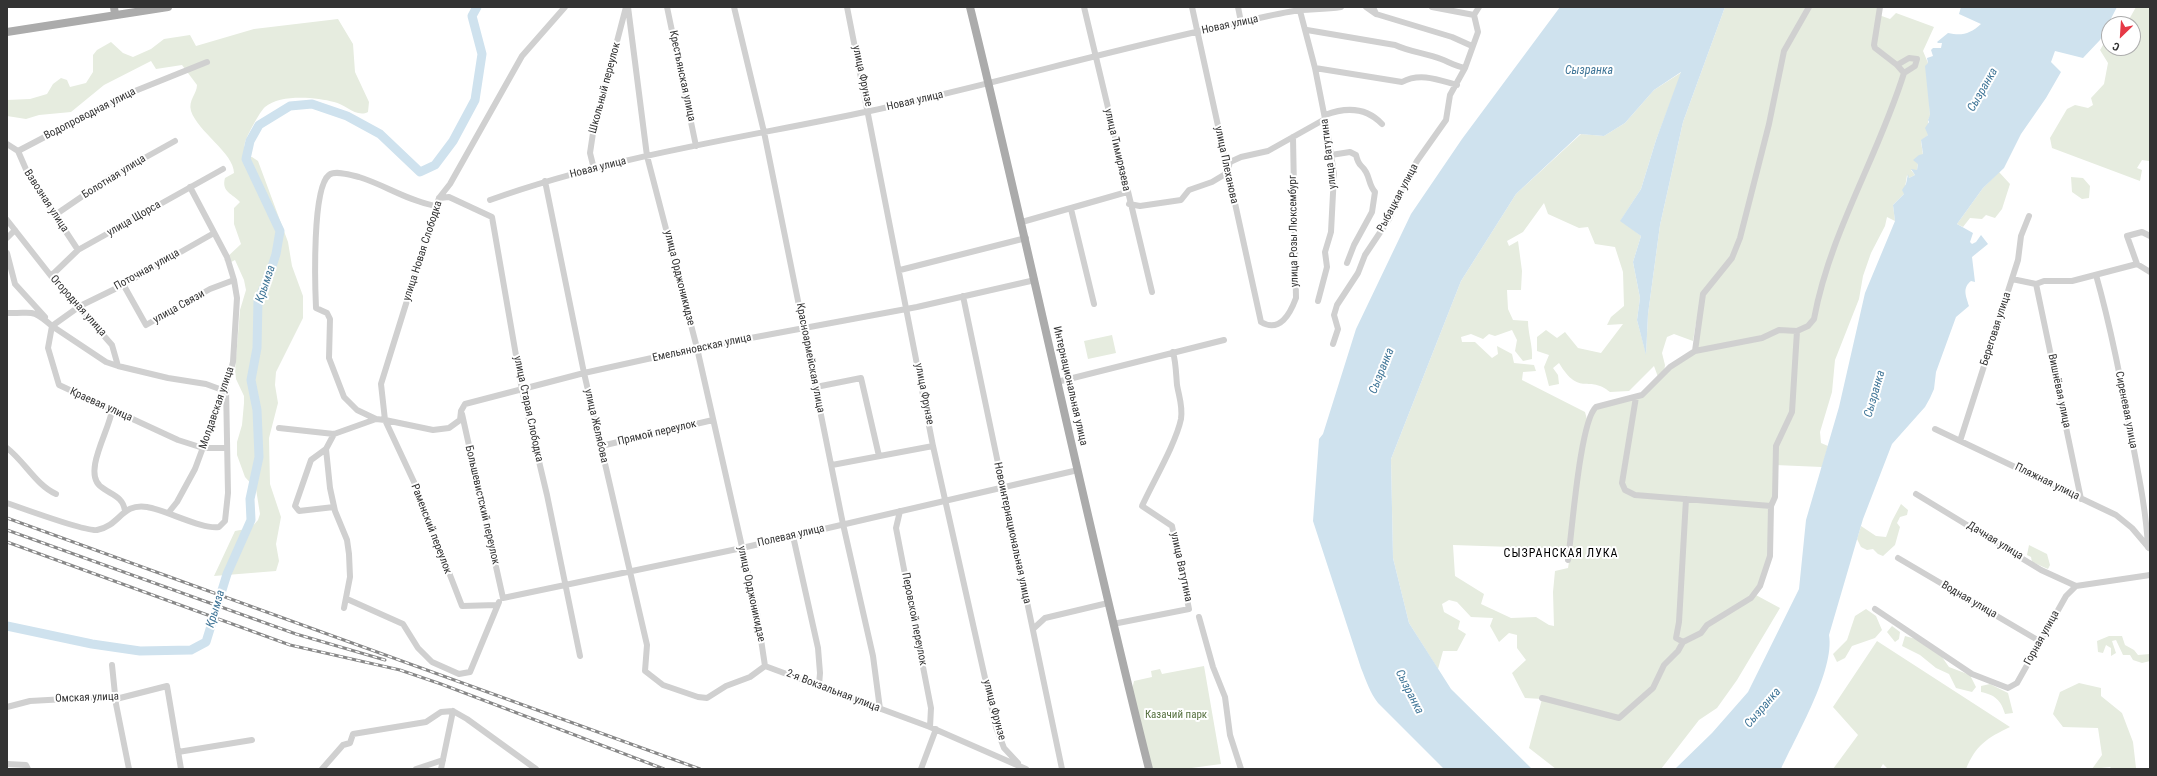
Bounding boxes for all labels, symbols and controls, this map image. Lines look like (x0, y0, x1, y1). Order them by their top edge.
street label: Новая улица (1200, 13, 1260, 37)
north arrow (2101, 16, 2141, 56)
street label: Крестьянская улица (666, 29, 698, 123)
text: С (2111, 39, 2122, 54)
street label: Школьный переулок (586, 41, 624, 135)
street label: улица Фрунзе (849, 44, 875, 108)
water label: Сызранка (1565, 64, 1613, 78)
water label: Сызранка (1965, 66, 2001, 114)
street label: Водопроводная улица (42, 85, 138, 143)
street label: Новая улица (885, 88, 945, 114)
street label: улица Тимирязева (1101, 107, 1133, 193)
street label: улица Ватутина (1318, 118, 1340, 190)
street label: улица Плеханова (1211, 125, 1241, 205)
street label: Болотная улица (80, 152, 148, 202)
street label: Новая улица (568, 155, 628, 181)
street label: Рыбацкая улица (1375, 162, 1421, 234)
street label: Взвозная улица (21, 167, 71, 235)
street label: улица Розы Люксембург (1286, 175, 1302, 287)
street label: улица Щорса (105, 198, 163, 240)
street label: улица Новая Слободка (401, 199, 445, 303)
street label: улица Орджоникидзе (661, 229, 697, 327)
street label: Поточная улица (112, 247, 182, 293)
water label: Крымза (253, 263, 279, 305)
street label: Огородная улица (47, 273, 109, 339)
street label: улица Связи (151, 287, 207, 327)
street label: Береговая улица (1978, 291, 2014, 367)
street label: Красноармейская улица (793, 302, 827, 414)
street label: Интернациональная улица (1050, 325, 1090, 447)
street label: Емельяновская улица (651, 331, 753, 365)
water label: Сызранка (1366, 346, 1398, 396)
street label: Вишнёвая улица (2045, 353, 2073, 429)
street label: улица Старая Слободка (510, 355, 546, 463)
street label: улица Фрунзе (912, 362, 936, 426)
street label: Молдавская улица (197, 365, 237, 451)
water label: Сызранка (1861, 369, 1889, 419)
street label: Сиреневая улица (2112, 370, 2140, 450)
street label: Краевая улица (68, 385, 134, 425)
street label: улица Желябова (581, 388, 611, 464)
street label: Прямой переулок (616, 418, 698, 448)
street label: Большевистский переулок (462, 444, 502, 566)
street label: Новоинтернациональная улица (991, 461, 1033, 605)
street label: Пляжная улица (2012, 461, 2082, 503)
street label: Раменский переулок (408, 482, 454, 576)
street label: Дачная улица (1965, 519, 2025, 563)
street label: Полевая улица (756, 522, 826, 550)
street label: улица Ватутина (1167, 531, 1195, 603)
street label: улица Орджоникидзе (734, 545, 768, 643)
district label: СЫЗРАНСКАЯ ЛУКА (1504, 547, 1618, 561)
street label: Перовской переулок (899, 571, 929, 667)
street label: Водная улица (1939, 579, 1999, 621)
water label: Крымза (203, 589, 229, 629)
street label: Горная улица (2022, 608, 2062, 668)
street label: 2-я Вокзальная улица (784, 667, 882, 715)
water label: Сызранка (1392, 667, 1426, 717)
street label: улица Фрунзе (980, 678, 1008, 742)
water label: Сызранка (1742, 685, 1784, 731)
street label: Омская улица (55, 690, 119, 706)
park label: Казачий парк (1145, 708, 1207, 722)

